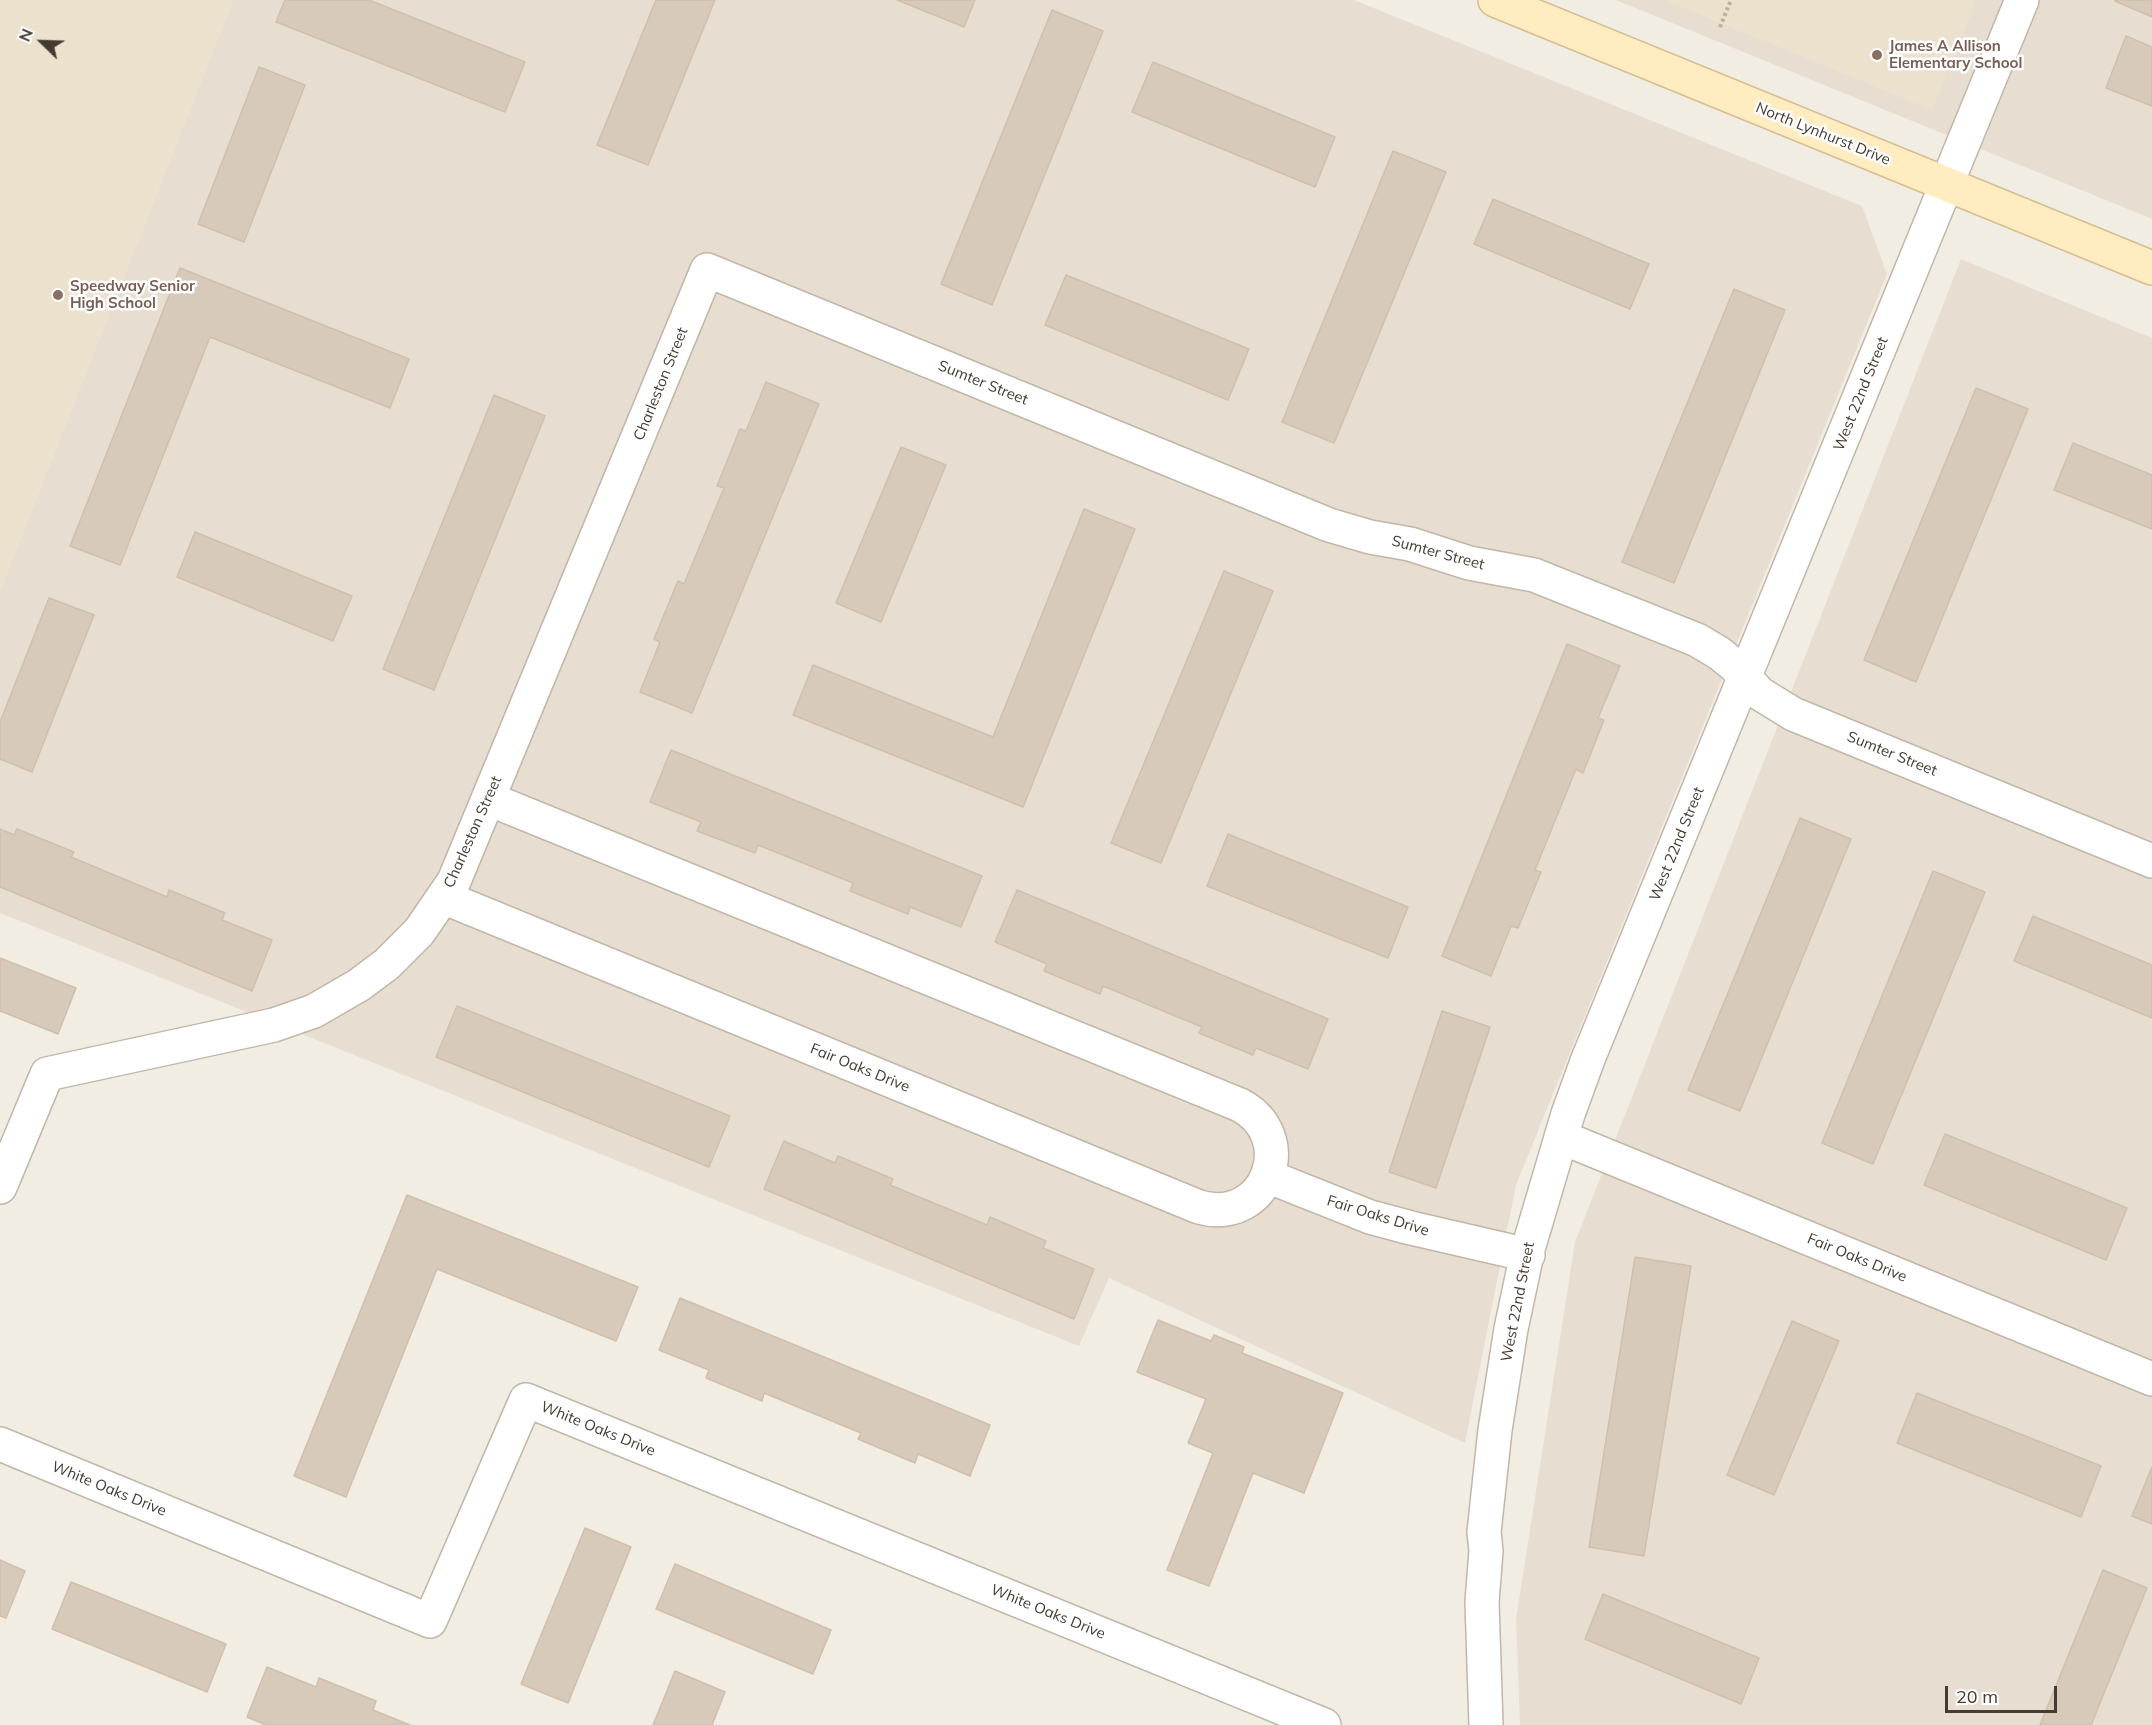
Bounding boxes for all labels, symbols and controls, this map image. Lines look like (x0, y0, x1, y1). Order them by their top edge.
north arrow (12, 12, 72, 72)
text: N (14, 25, 37, 44)
place label: James A Allison Elementary School (1889, 37, 2022, 72)
marker: James A Allison Elementary School (1870, 48, 1884, 62)
street label: North Lynhurst Drive (1753, 99, 1893, 169)
place label: Speedway Senior High School (70, 277, 195, 312)
marker: Speedway Senior High School (51, 288, 65, 302)
street label: Charleston Street (630, 325, 692, 443)
street label: West 22nd Street (1830, 334, 1892, 454)
street label: Sumter Street (935, 357, 1031, 409)
street label: Sumter Street (1390, 532, 1486, 574)
street label: Sumter Street (1844, 728, 1940, 780)
street label: Charleston Street (440, 773, 506, 891)
street label: West 22nd Street (1646, 784, 1708, 904)
street label: Fair Oaks Drive (808, 1040, 912, 1096)
street label: Fair Oaks Drive (1325, 1192, 1431, 1240)
street label: Fair Oaks Drive (1805, 1230, 1909, 1286)
street label: West 22nd Street (1498, 1241, 1538, 1363)
street label: White Oaks Drive (538, 1398, 658, 1460)
street label: White Oaks Drive (49, 1458, 169, 1520)
street label: White Oaks Drive (988, 1581, 1108, 1643)
scale bar (1948, 1674, 2060, 1712)
text: 20 m (1956, 1685, 1998, 1708)

